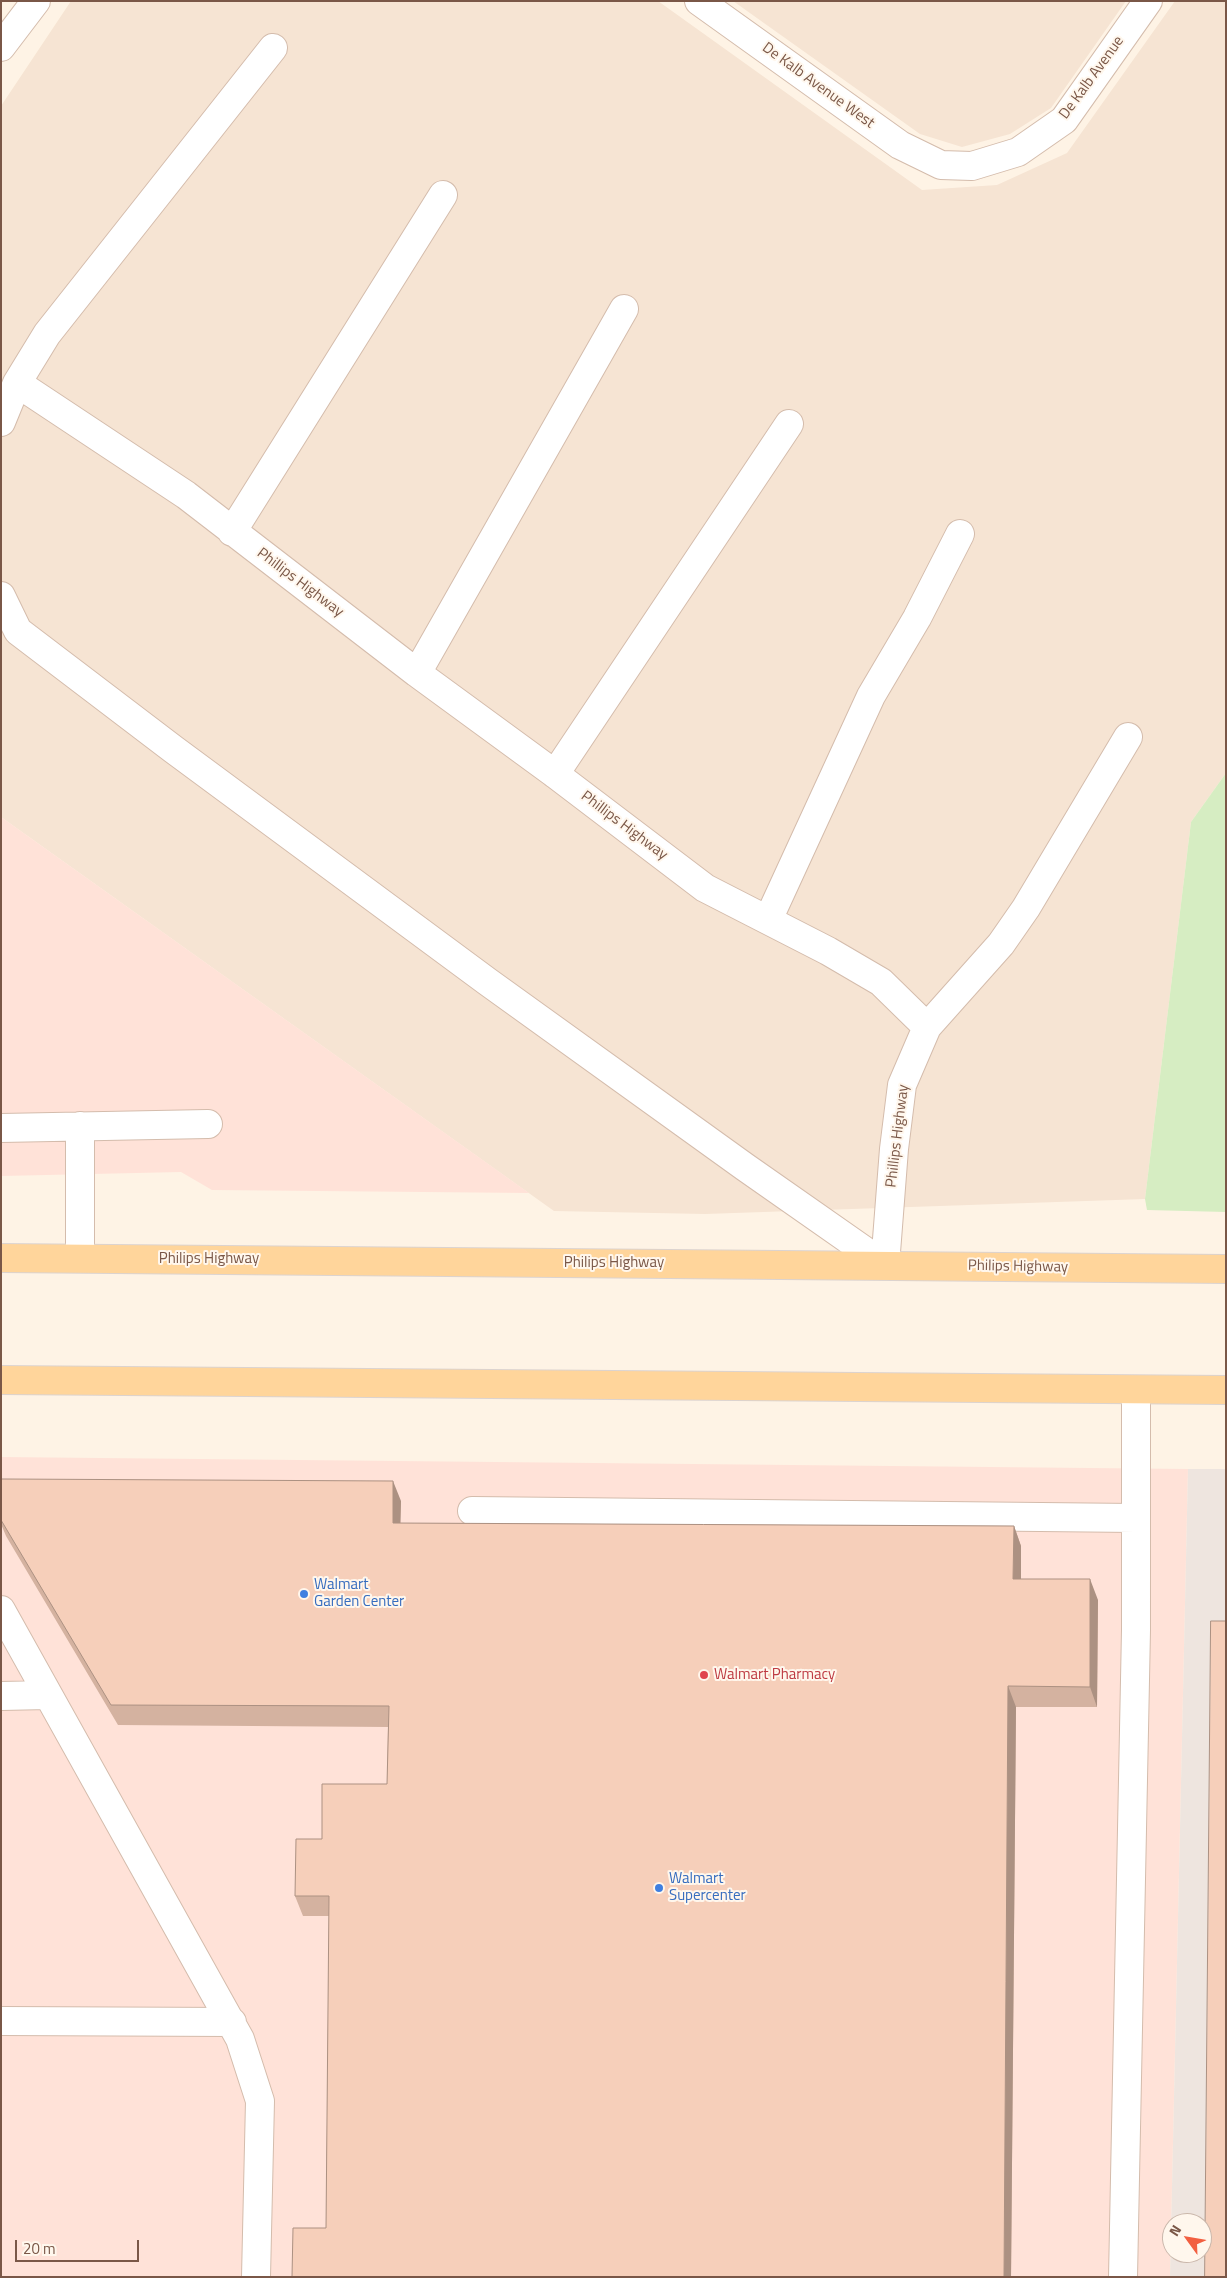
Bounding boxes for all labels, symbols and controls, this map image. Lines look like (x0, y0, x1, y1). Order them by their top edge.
street label: De Kalb Avenue (1056, 33, 1128, 123)
street label: De Kalb Avenue West (758, 39, 878, 133)
street label: Phillips Highway (253, 545, 347, 621)
street label: Phillips Highway (577, 788, 671, 864)
street label: Phillips Highway (883, 1083, 913, 1189)
street label: Philips Highway (159, 1250, 259, 1268)
street label: Philips Highway (564, 1254, 664, 1272)
street label: Philips Highway (968, 1257, 1068, 1277)
place label: Walmart Garden Center (314, 1576, 404, 1611)
marker: Walmart Garden Center (298, 1588, 310, 1600)
place label: Walmart Pharmacy (714, 1666, 835, 1684)
marker: Walmart Pharmacy (698, 1669, 710, 1681)
place label: Walmart Supercenter (669, 1870, 746, 1905)
marker: Walmart Supercenter (653, 1882, 665, 1894)
north arrow (1162, 2213, 1212, 2263)
text: N (1163, 2221, 1186, 2240)
scale bar (18, 2230, 141, 2262)
text: 20 m (23, 2237, 56, 2260)

